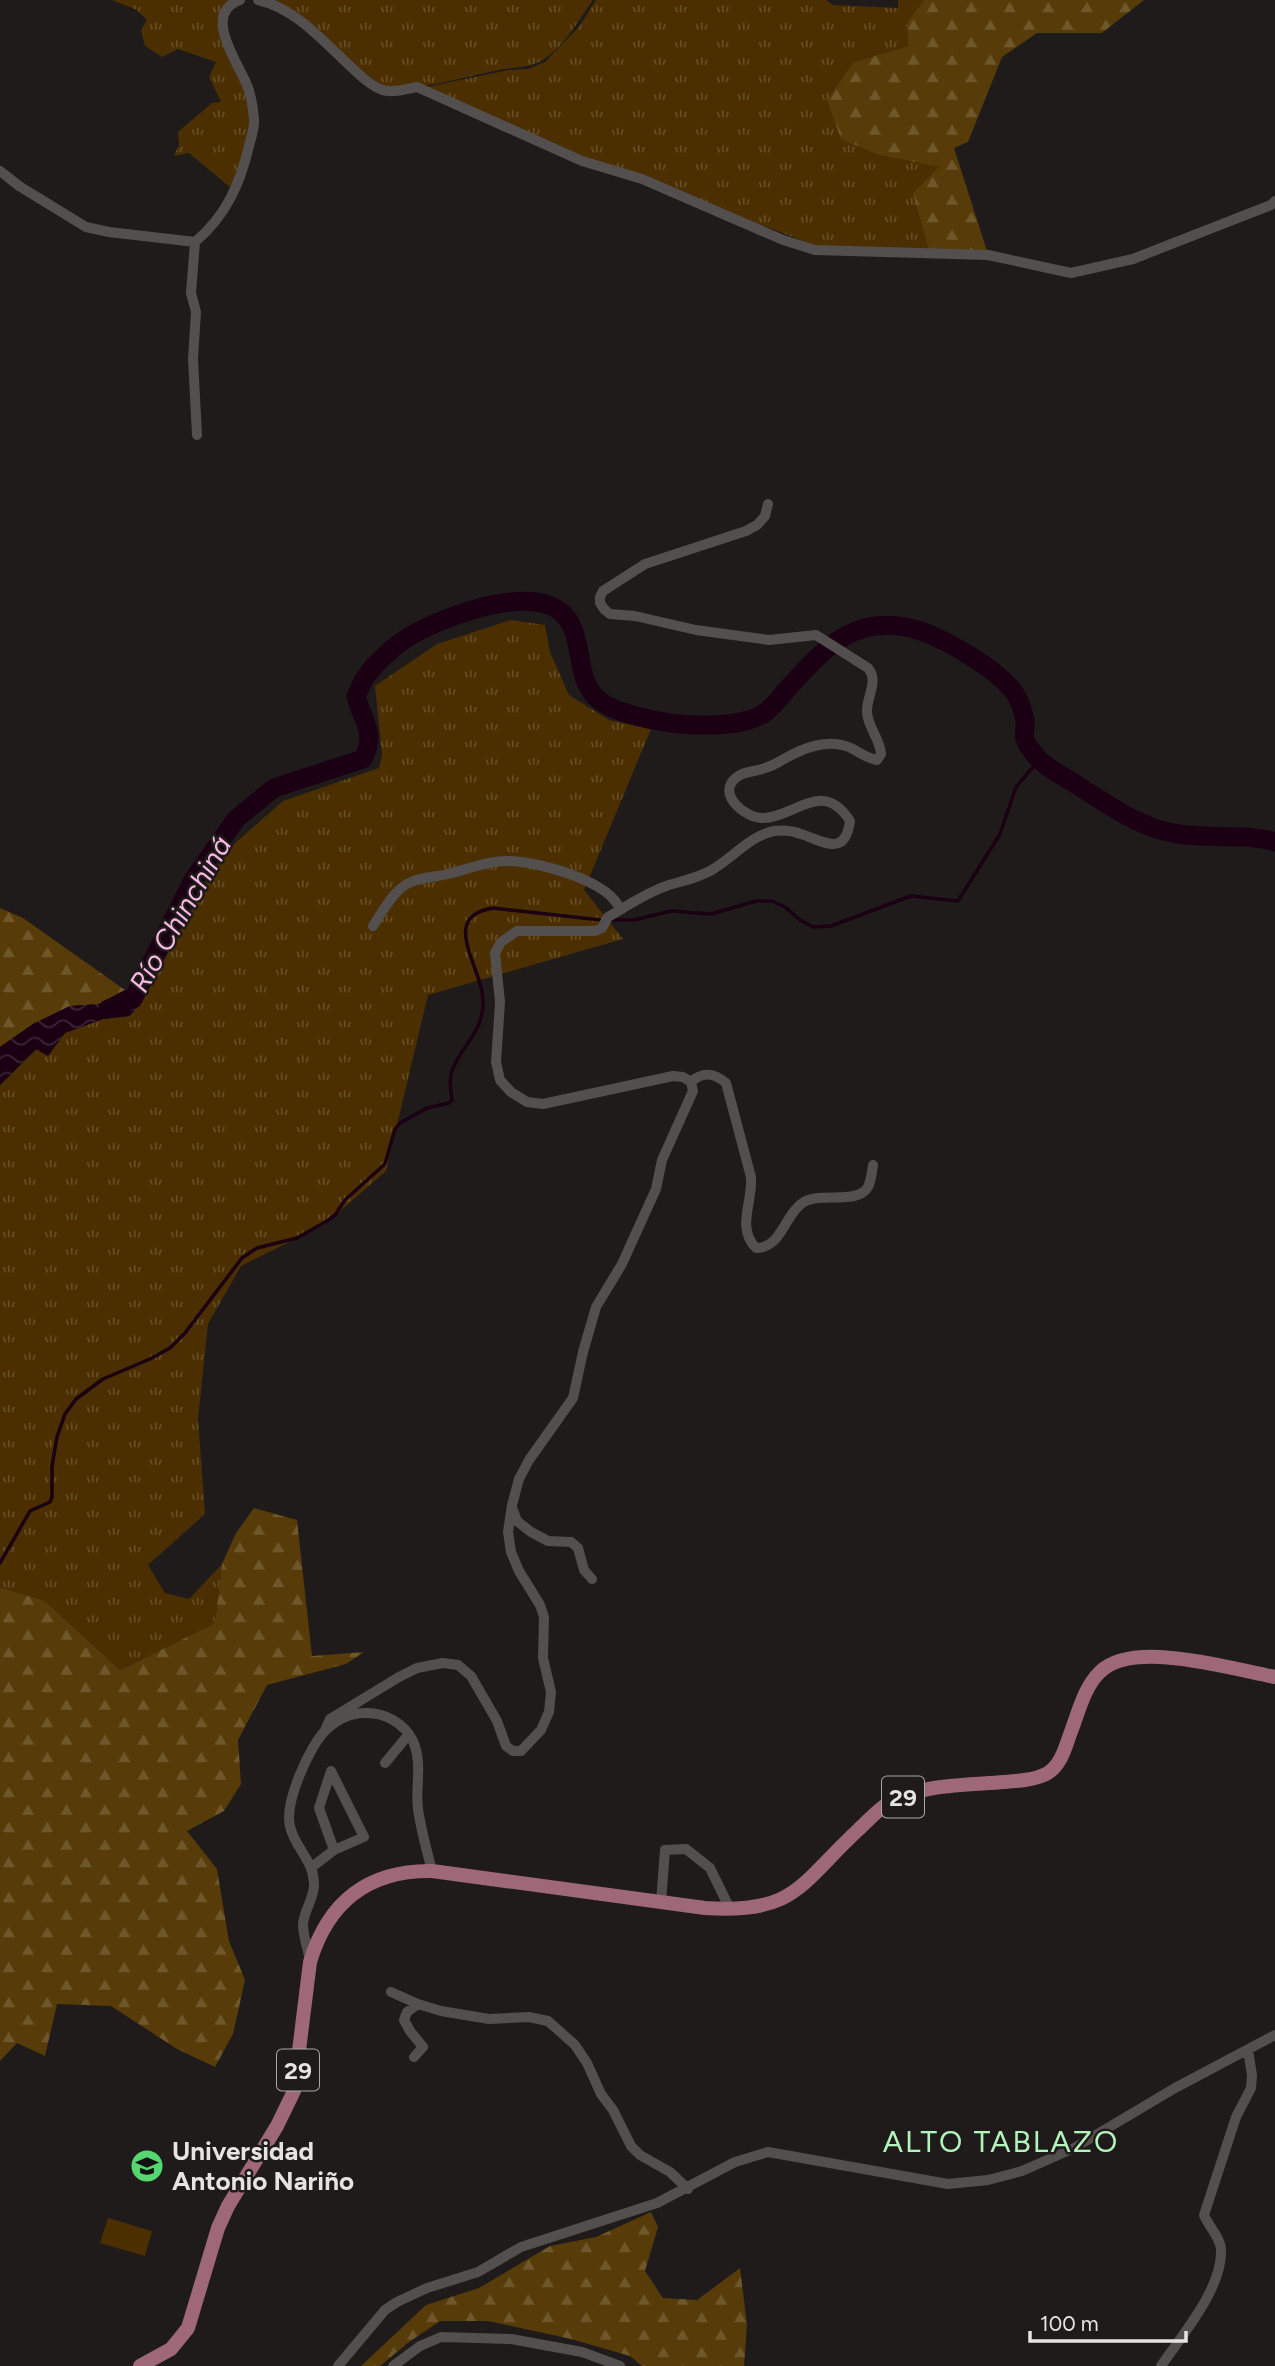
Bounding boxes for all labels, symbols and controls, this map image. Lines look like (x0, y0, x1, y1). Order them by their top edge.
water label: Río Chinchiná (122, 830, 238, 998)
road number: 29 (882, 1777, 924, 1818)
road number: 29 (277, 2050, 319, 2090)
district label: ALTO TABLAZO (883, 2123, 1119, 2160)
place label: Universidad Antonio Nariño (172, 2135, 354, 2197)
school or university icon: Universidad Antonio Nariño (128, 2147, 166, 2185)
scale bar (1030, 2300, 1186, 2344)
text: 100 m (1040, 2311, 1099, 2336)

